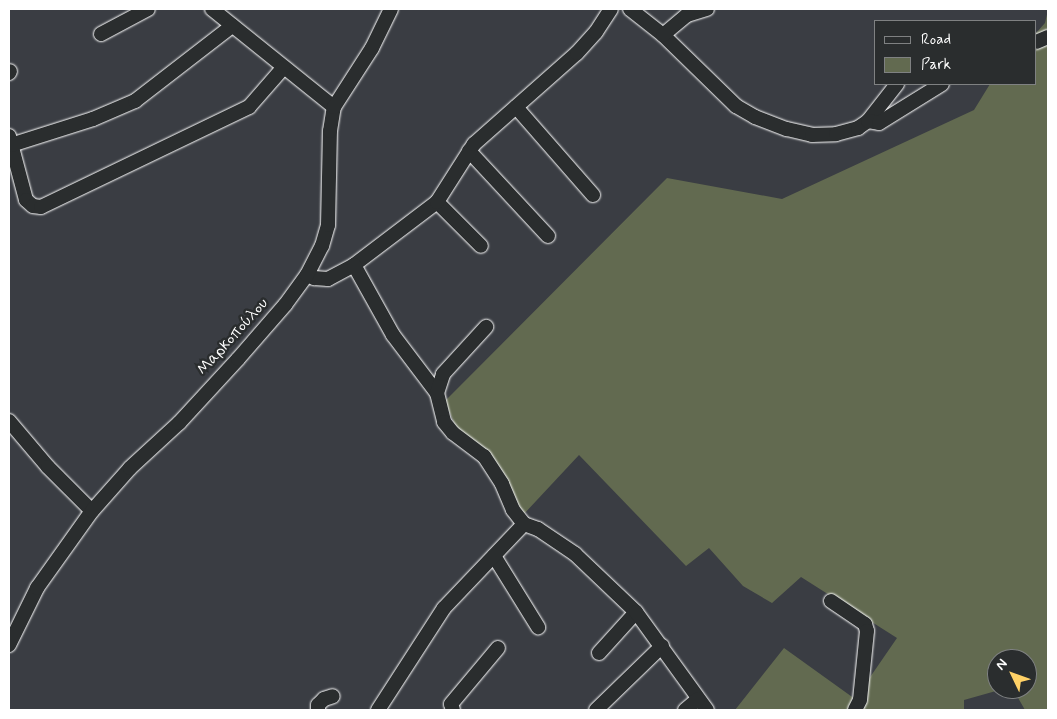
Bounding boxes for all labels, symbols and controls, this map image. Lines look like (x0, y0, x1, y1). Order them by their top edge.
legend (874, 20, 1037, 85)
text: Road (921, 30, 951, 50)
text: Park (921, 55, 951, 75)
street label: Μαρκοπούλου (193, 295, 273, 379)
north arrow (987, 649, 1037, 699)
text: N (992, 655, 1011, 674)

